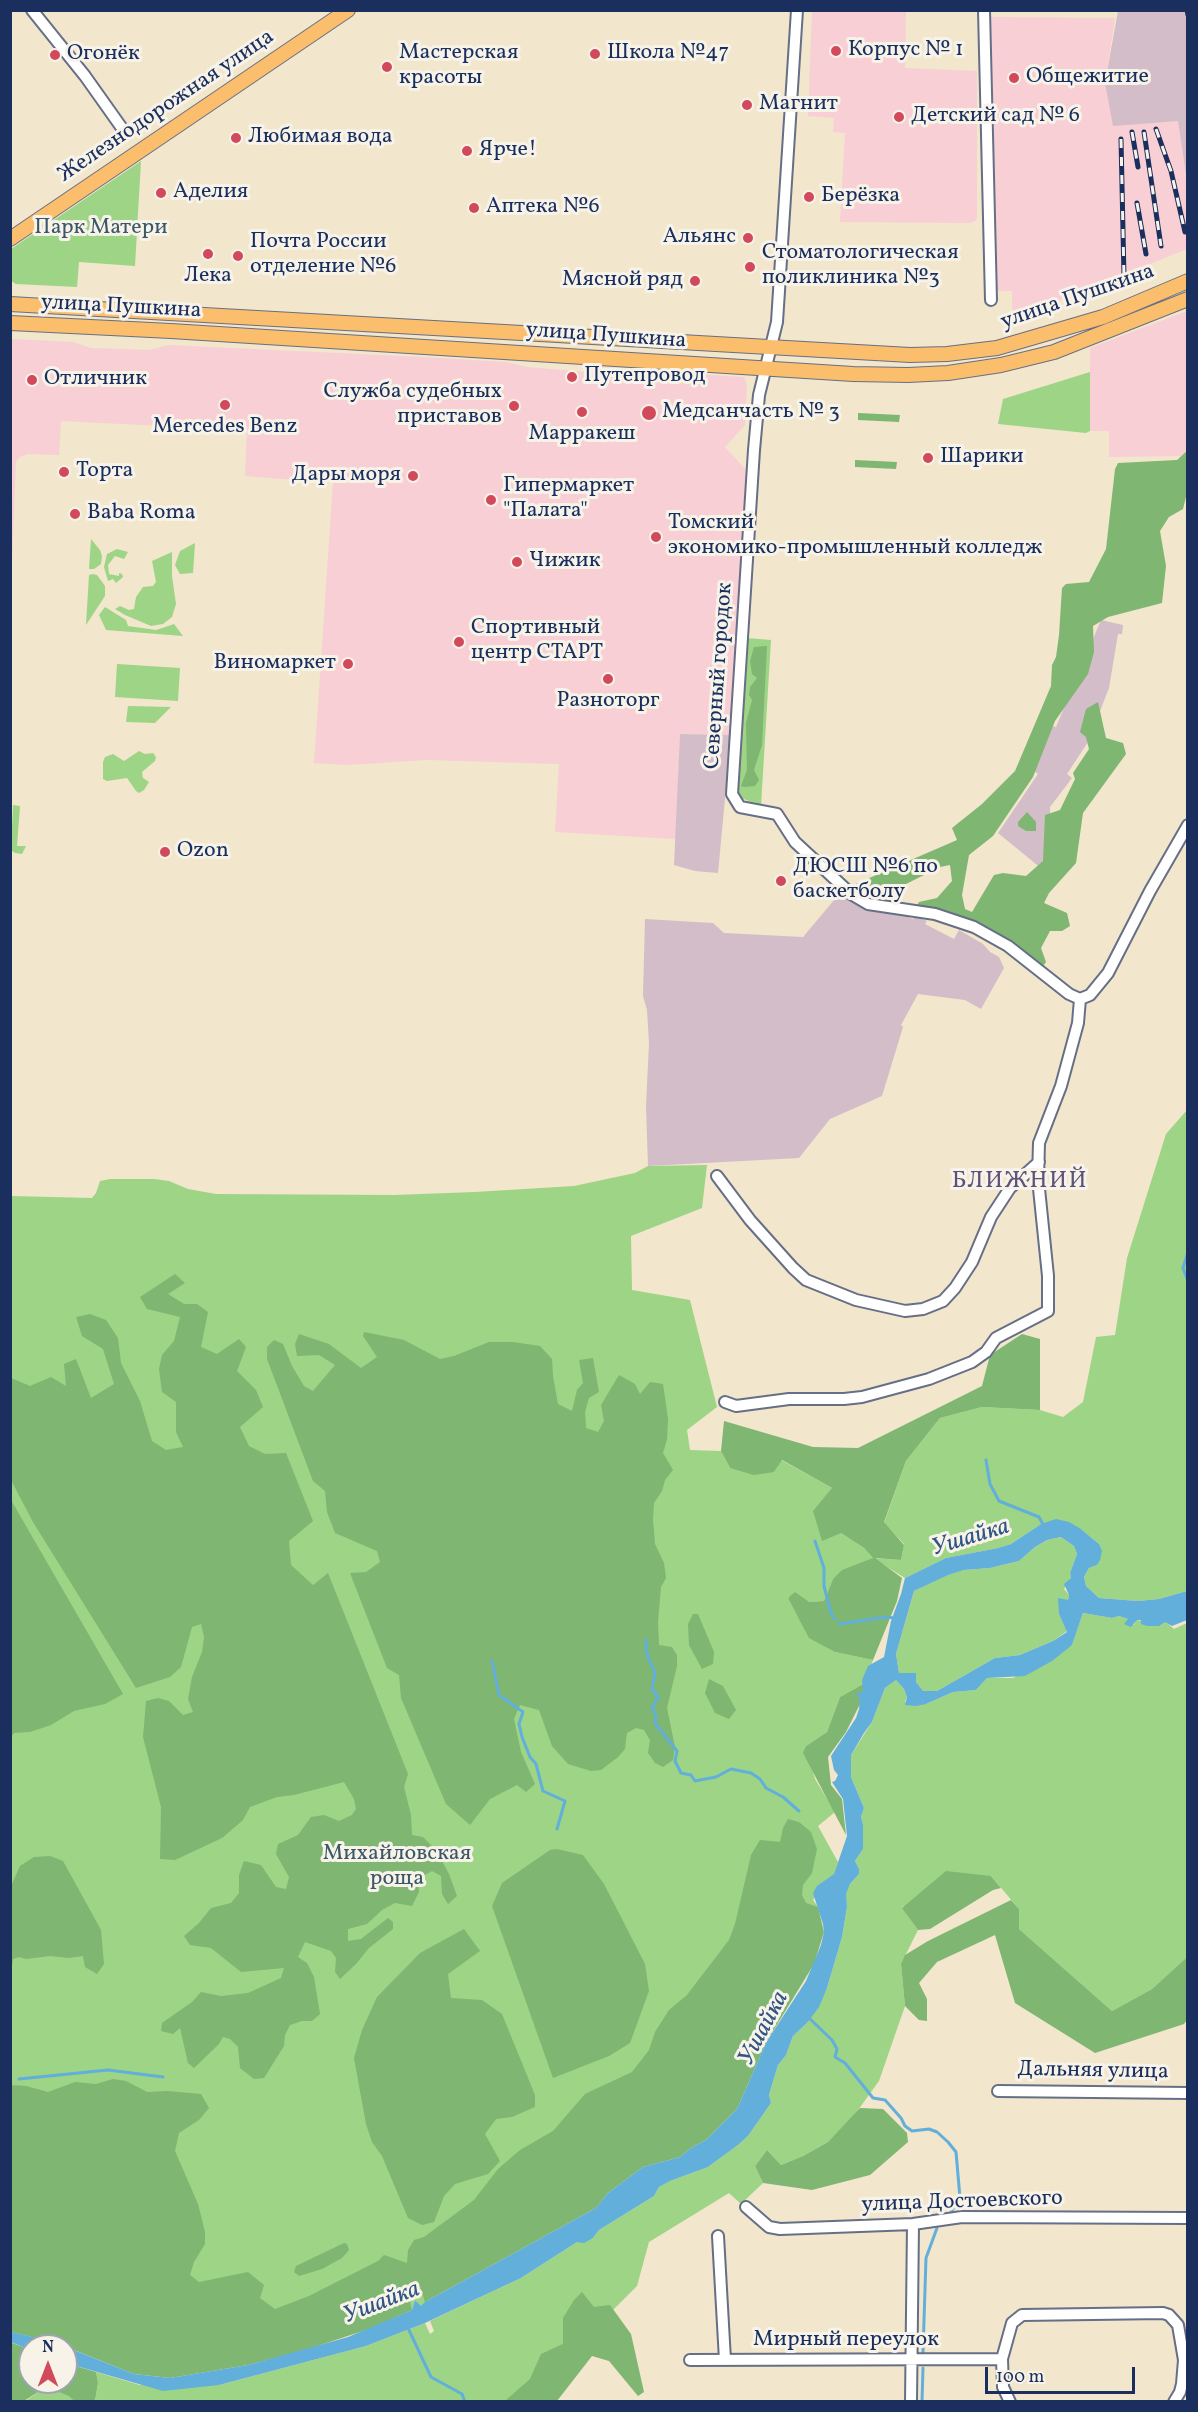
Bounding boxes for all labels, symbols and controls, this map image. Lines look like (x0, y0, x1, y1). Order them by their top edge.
street label: Железнодорожная улица (54, 25, 280, 189)
place label: Корпус № 1 (848, 38, 963, 64)
place label: Мастерская красоты (399, 41, 518, 92)
place label: Школа №47 (607, 41, 729, 67)
place label: Огонёк (67, 42, 140, 68)
marker: Корпус № 1 (829, 44, 843, 58)
marker: Школа №47 (588, 47, 602, 61)
marker: Огонёк (48, 48, 62, 62)
marker: Мастерская красоты (380, 60, 394, 74)
place label: Общежитие (1026, 65, 1149, 91)
marker: Общежитие (1007, 71, 1021, 85)
place label: Магнит (759, 92, 838, 118)
marker: Магнит (740, 98, 754, 112)
place label: Детский сад № 6 (911, 104, 1080, 130)
marker: Детский сад № 6 (892, 110, 906, 124)
place label: Любимая вода (248, 125, 393, 151)
marker: Любимая вода (229, 131, 243, 145)
place label: Ярче! (479, 138, 537, 164)
marker: Ярче! (460, 144, 474, 158)
place label: Аделия (173, 180, 248, 206)
place label: Берёзка (821, 184, 900, 210)
marker: Аделия (154, 186, 168, 200)
marker: Берёзка (802, 190, 816, 204)
place label: Аптека №6 (486, 195, 600, 221)
marker: Аптека №6 (467, 201, 481, 215)
park label: Парк Матери (34, 216, 168, 242)
place label: Альянс (663, 225, 736, 251)
place label: Почта России отделение №6 (250, 230, 396, 282)
marker: Альянс (741, 231, 755, 245)
place label: Стоматологическая поликлиника №3 (762, 241, 959, 292)
marker: Лека (201, 247, 215, 261)
marker: Почта России отделение №6 (231, 249, 245, 263)
street label: улица Пушкина (998, 259, 1158, 337)
marker: Стоматологическая поликлиника №3 (743, 260, 757, 274)
place label: Лека (184, 264, 232, 290)
place label: Мясной ряд (562, 268, 683, 294)
marker: Мясной ряд (688, 274, 702, 288)
street label: улица Пушкина (40, 291, 202, 325)
street label: улица Пушкина (525, 318, 687, 356)
place label: Путепровод (584, 364, 706, 390)
place label: Отличник (44, 367, 147, 393)
marker: Путепровод (565, 370, 579, 384)
marker: Отличник (25, 373, 39, 387)
place label: Служба судебных приставов (323, 380, 502, 432)
marker: Mercedes Benz (218, 398, 232, 412)
marker: Служба судебных приставов (507, 399, 521, 413)
place label: Медсанчасть № 3 (662, 400, 840, 426)
marker: Медсанчасть № 3 (640, 404, 658, 422)
marker: Марракеш (575, 405, 589, 419)
place label: Mercedes Benz (153, 415, 297, 441)
place label: Марракеш (528, 422, 636, 448)
place label: Шарики (940, 445, 1024, 471)
marker: Шарики (921, 451, 935, 465)
place label: Торта (76, 459, 134, 485)
place label: Дары моря (292, 463, 401, 489)
marker: Торта (57, 465, 71, 479)
marker: Дары моря (406, 469, 420, 483)
place label: Гипермаркет "Палата" (503, 474, 634, 526)
marker: Гипермаркет "Палата" (484, 493, 498, 507)
place label: Baba Roma (87, 501, 196, 527)
marker: Baba Roma (68, 507, 82, 521)
place label: Томский экономико-промышленный колледж (668, 511, 1042, 562)
marker: Томский экономико-промышленный колледж (649, 530, 663, 544)
place label: Чижик (529, 549, 600, 575)
marker: Чижик (510, 555, 524, 569)
street label: Северный городок (700, 582, 740, 770)
place label: Спортивный центр СТАРТ (471, 616, 603, 668)
marker: Спортивный центр СТАРТ (452, 635, 466, 649)
place label: Виномаркет (213, 651, 336, 677)
marker: Виномаркет (341, 657, 355, 671)
marker: Разноторг (601, 672, 615, 686)
place label: Разноторг (556, 689, 660, 715)
place label: Ozon (177, 839, 229, 865)
marker: Ozon (158, 845, 172, 859)
place label: ДЮСШ №6 по баскетболу (793, 855, 938, 906)
marker: ДЮСШ №6 по баскетболу (774, 874, 788, 888)
district label: БЛИЖНИЙ (952, 1169, 1088, 1197)
water label: Ушайка (929, 1514, 1013, 1564)
park label: Михайловская роща (323, 1842, 471, 1894)
water label: Ушайка (734, 1987, 796, 2071)
street label: Дальняя улица (1017, 2057, 1169, 2087)
street label: улица Достоевского (861, 2186, 1063, 2220)
water label: Ушайка (340, 2276, 424, 2332)
street label: Мирный переулок (753, 2328, 939, 2354)
north arrow (18, 2334, 78, 2394)
text: N (42, 2337, 54, 2359)
scale bar (988, 2355, 1138, 2393)
text: 100 m (996, 2365, 1045, 2390)

